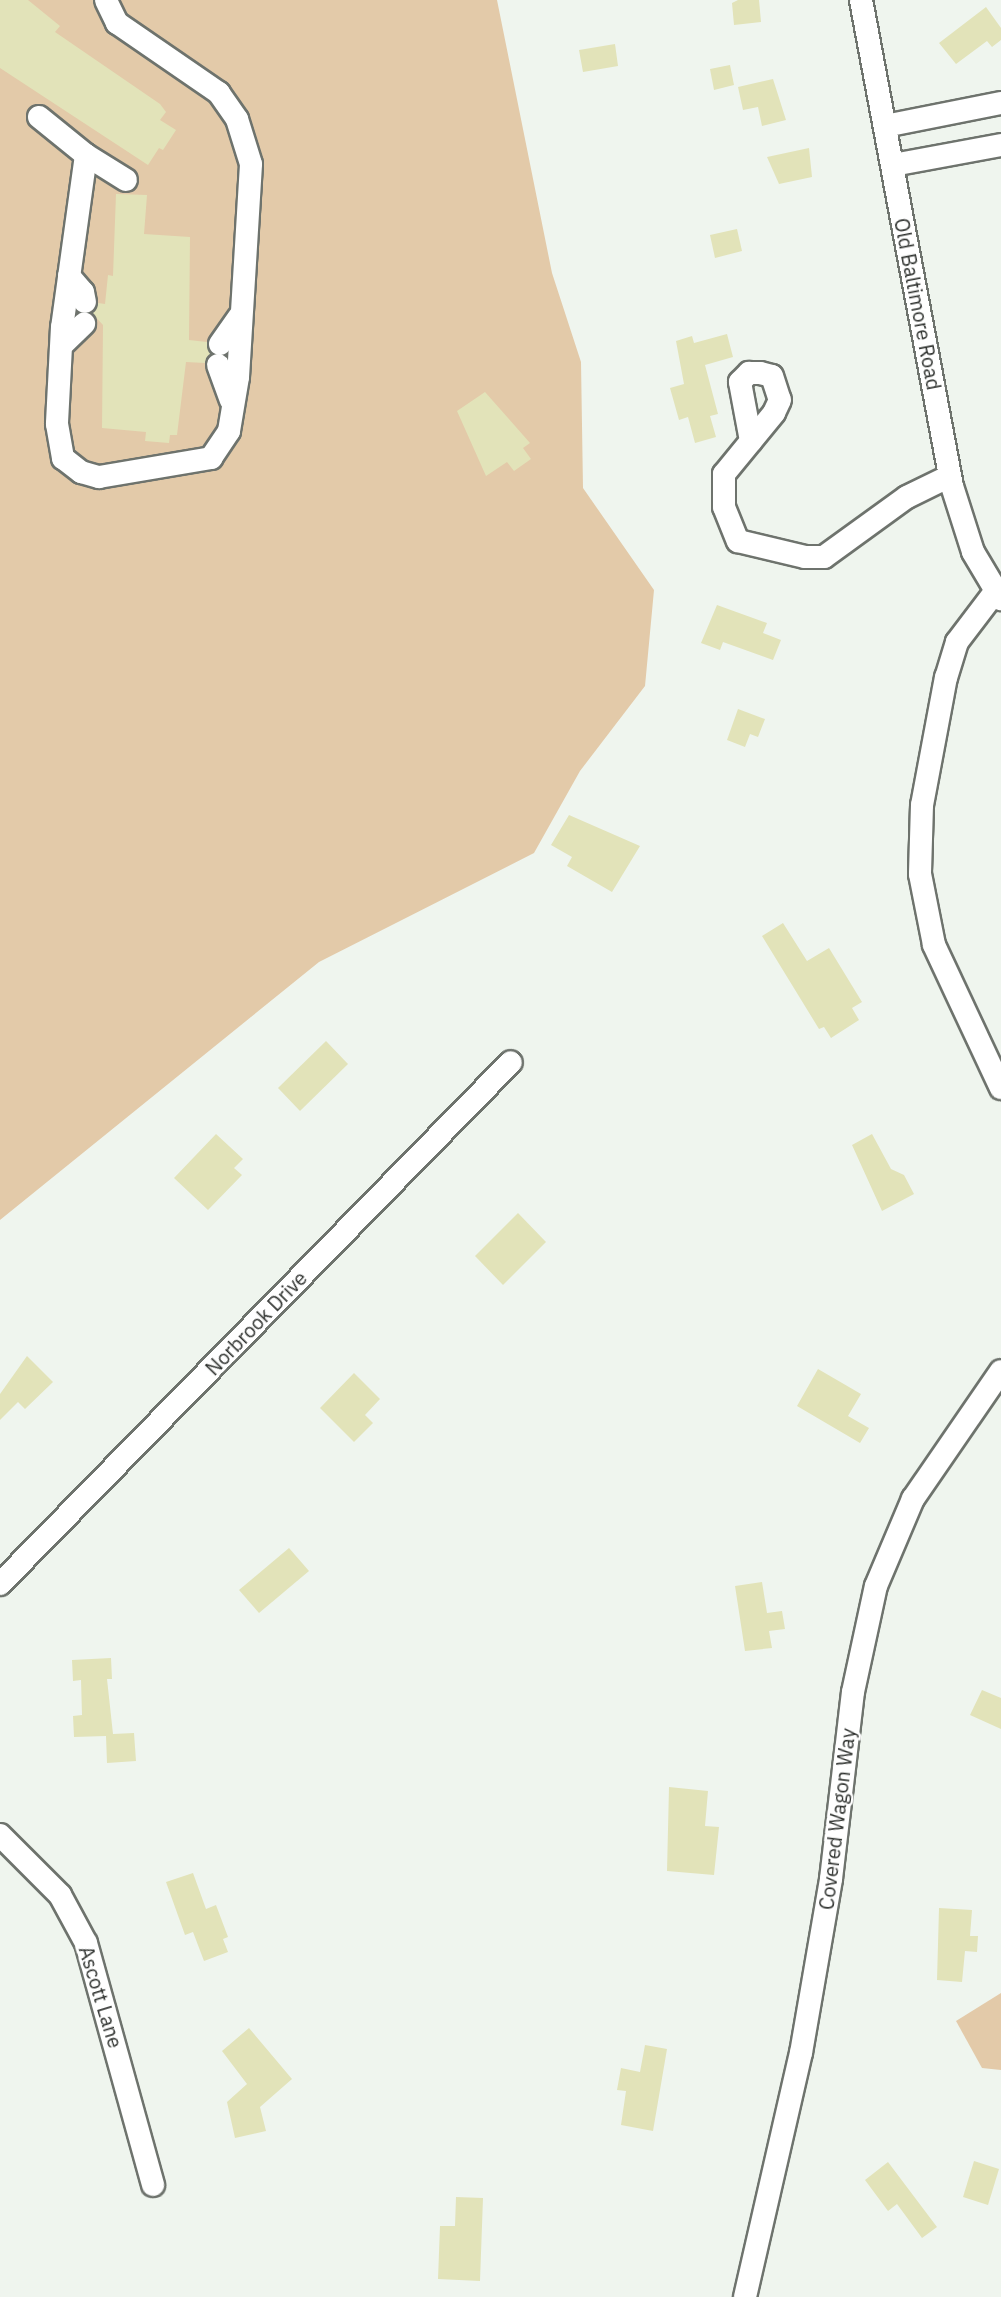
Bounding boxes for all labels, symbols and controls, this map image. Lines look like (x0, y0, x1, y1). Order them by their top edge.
street label: Old Baltimore Road (890, 216, 946, 392)
street label: Norbrook Drive (200, 1266, 312, 1380)
street label: Covered Wagon Way (814, 1727, 860, 1911)
street label: Ascott Lane (74, 1943, 128, 2051)

